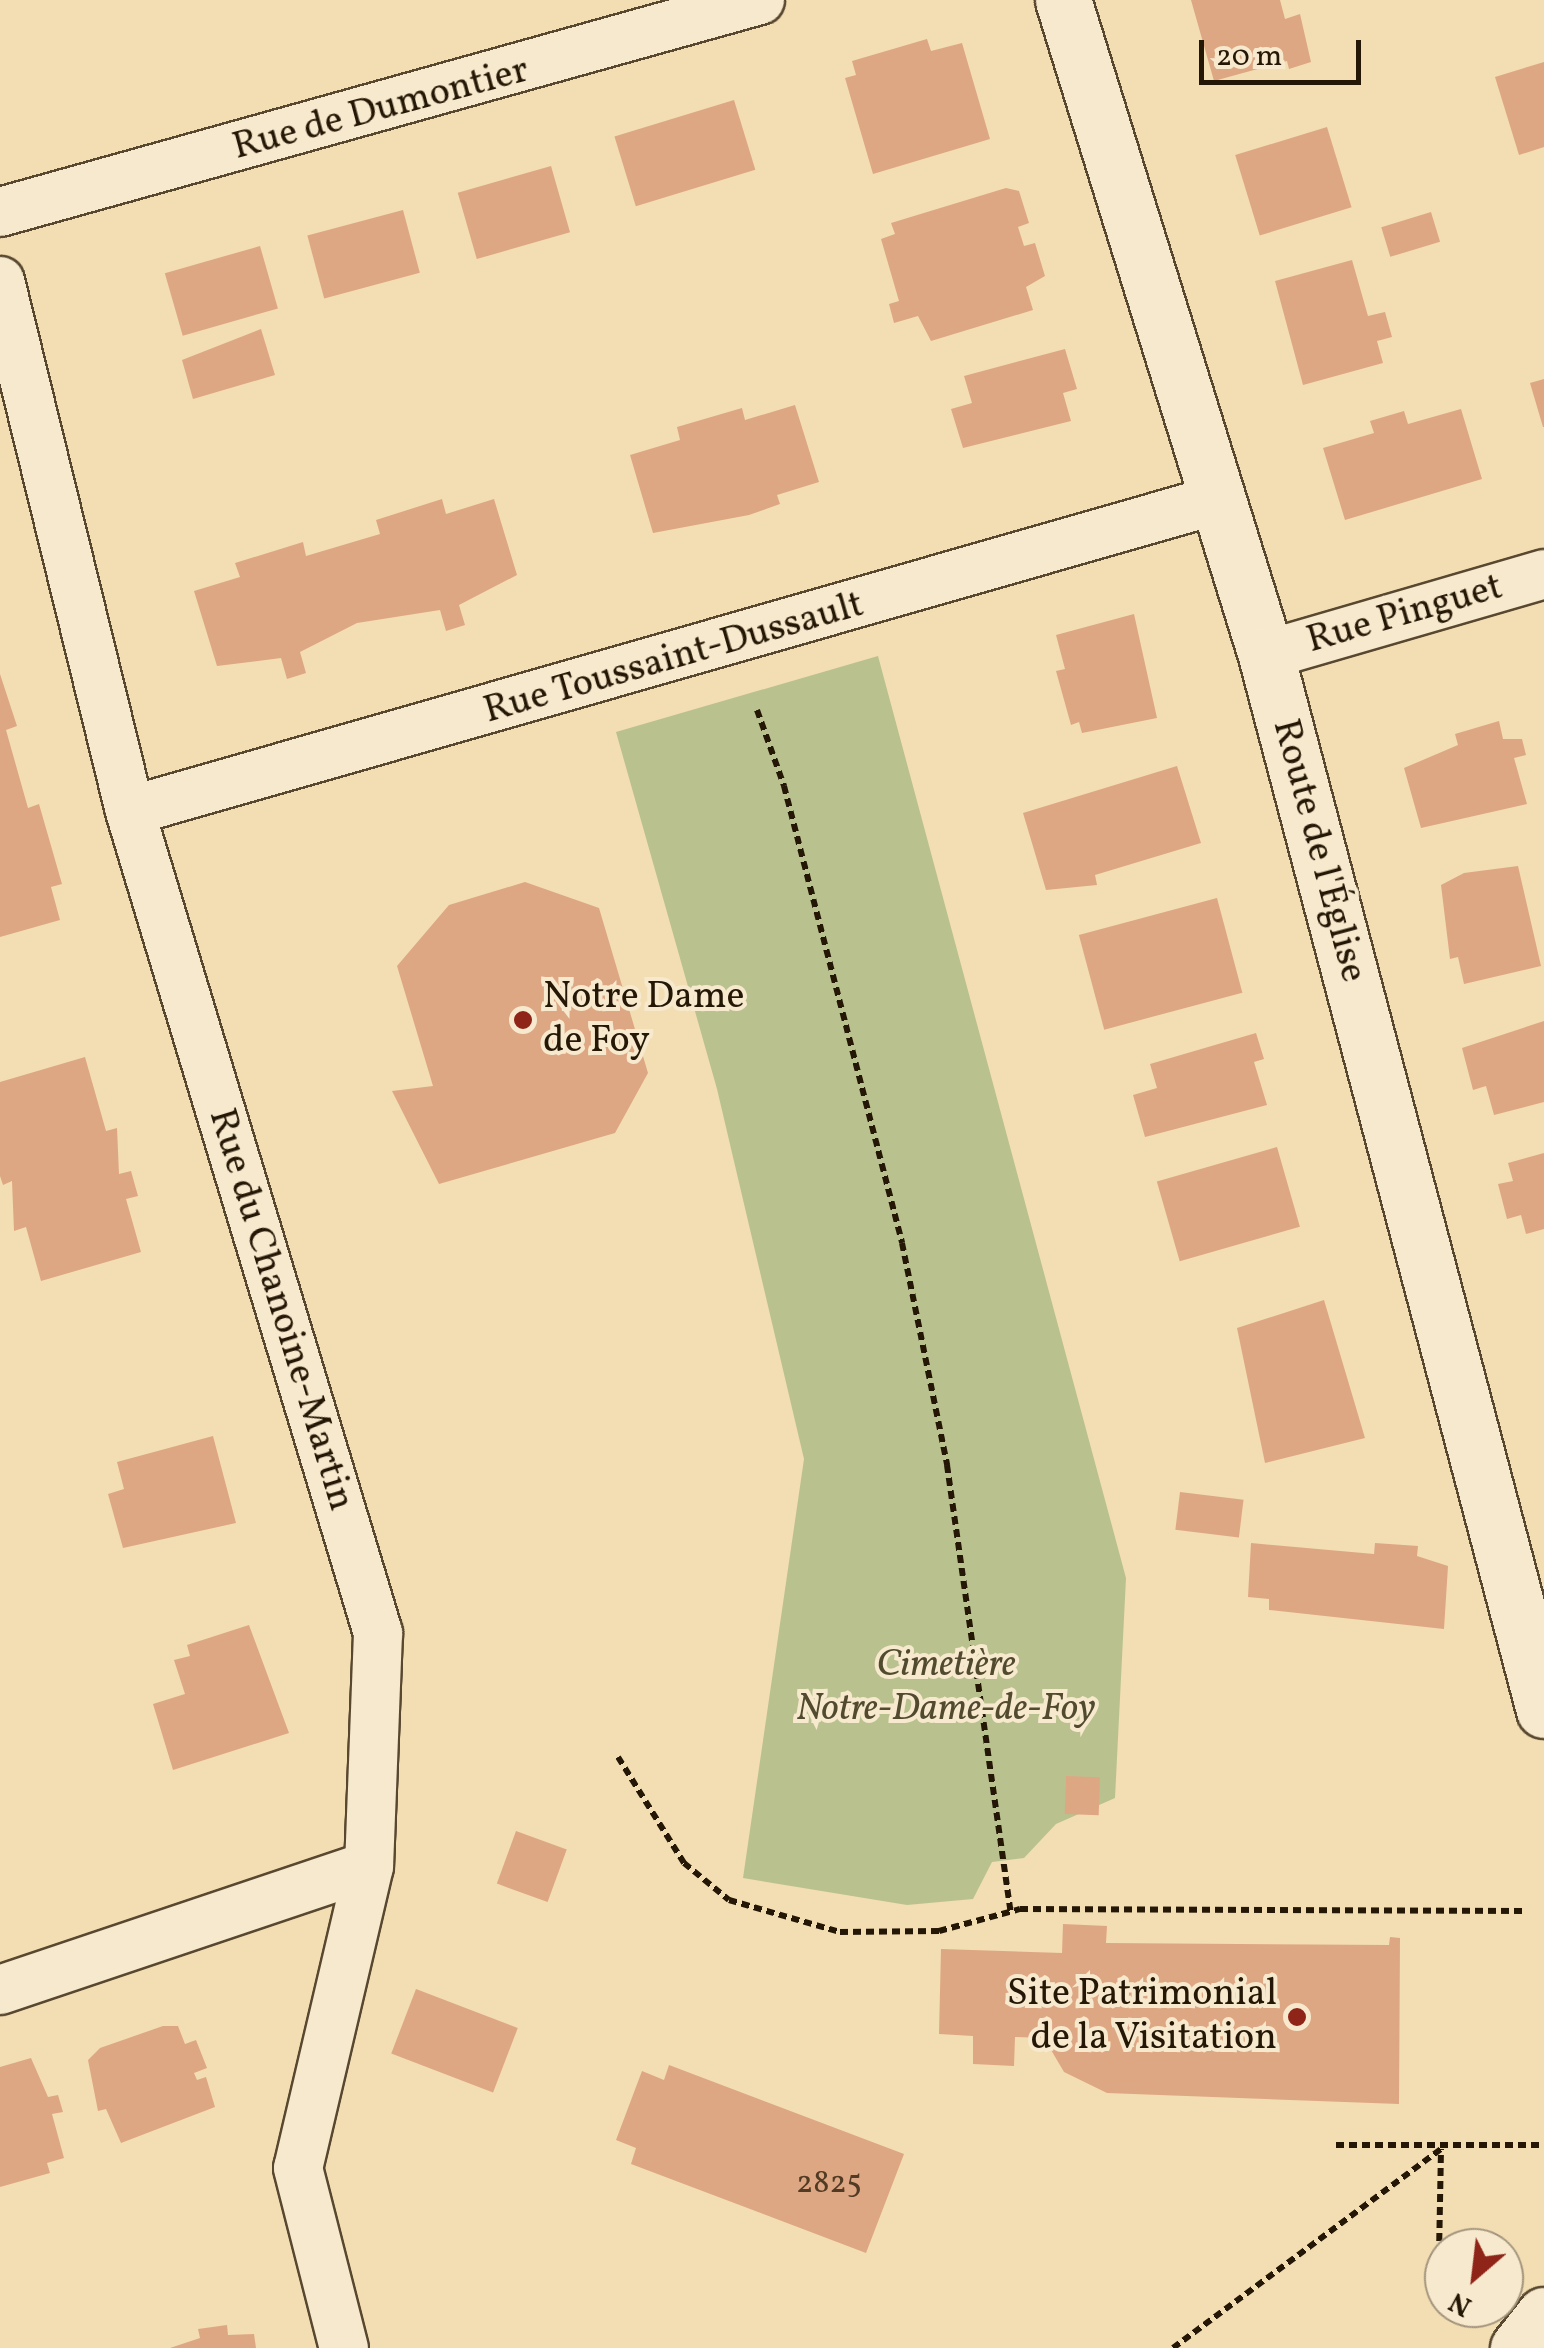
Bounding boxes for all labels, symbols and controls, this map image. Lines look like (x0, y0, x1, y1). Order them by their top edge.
scale bar (1204, 20, 1366, 82)
text: 20 m (1216, 36, 1282, 78)
street label: Rue de Dumontier (228, 49, 534, 171)
street label: Rue Pinguet (1302, 565, 1508, 665)
street label: Rue Toussaint-Dussault (478, 583, 870, 735)
street label: Route de l'Église (1261, 715, 1375, 987)
place label: Notre Dame de Foy (543, 975, 745, 1064)
marker: Notre Dame de Foy (512, 1009, 534, 1031)
street label: Rue du Chanoine-Martin (197, 1104, 363, 1516)
park label: Cimetière Notre-Dame-de-Foy (796, 1643, 1096, 1732)
place label: Site Patrimonial de la Visitation (1007, 1972, 1277, 2062)
marker: Site Patrimonial de la Visitation (1286, 2006, 1308, 2028)
house number: 2825 (796, 2165, 862, 2203)
north arrow (1424, 2228, 1524, 2328)
text: N (1442, 2281, 1479, 2325)

